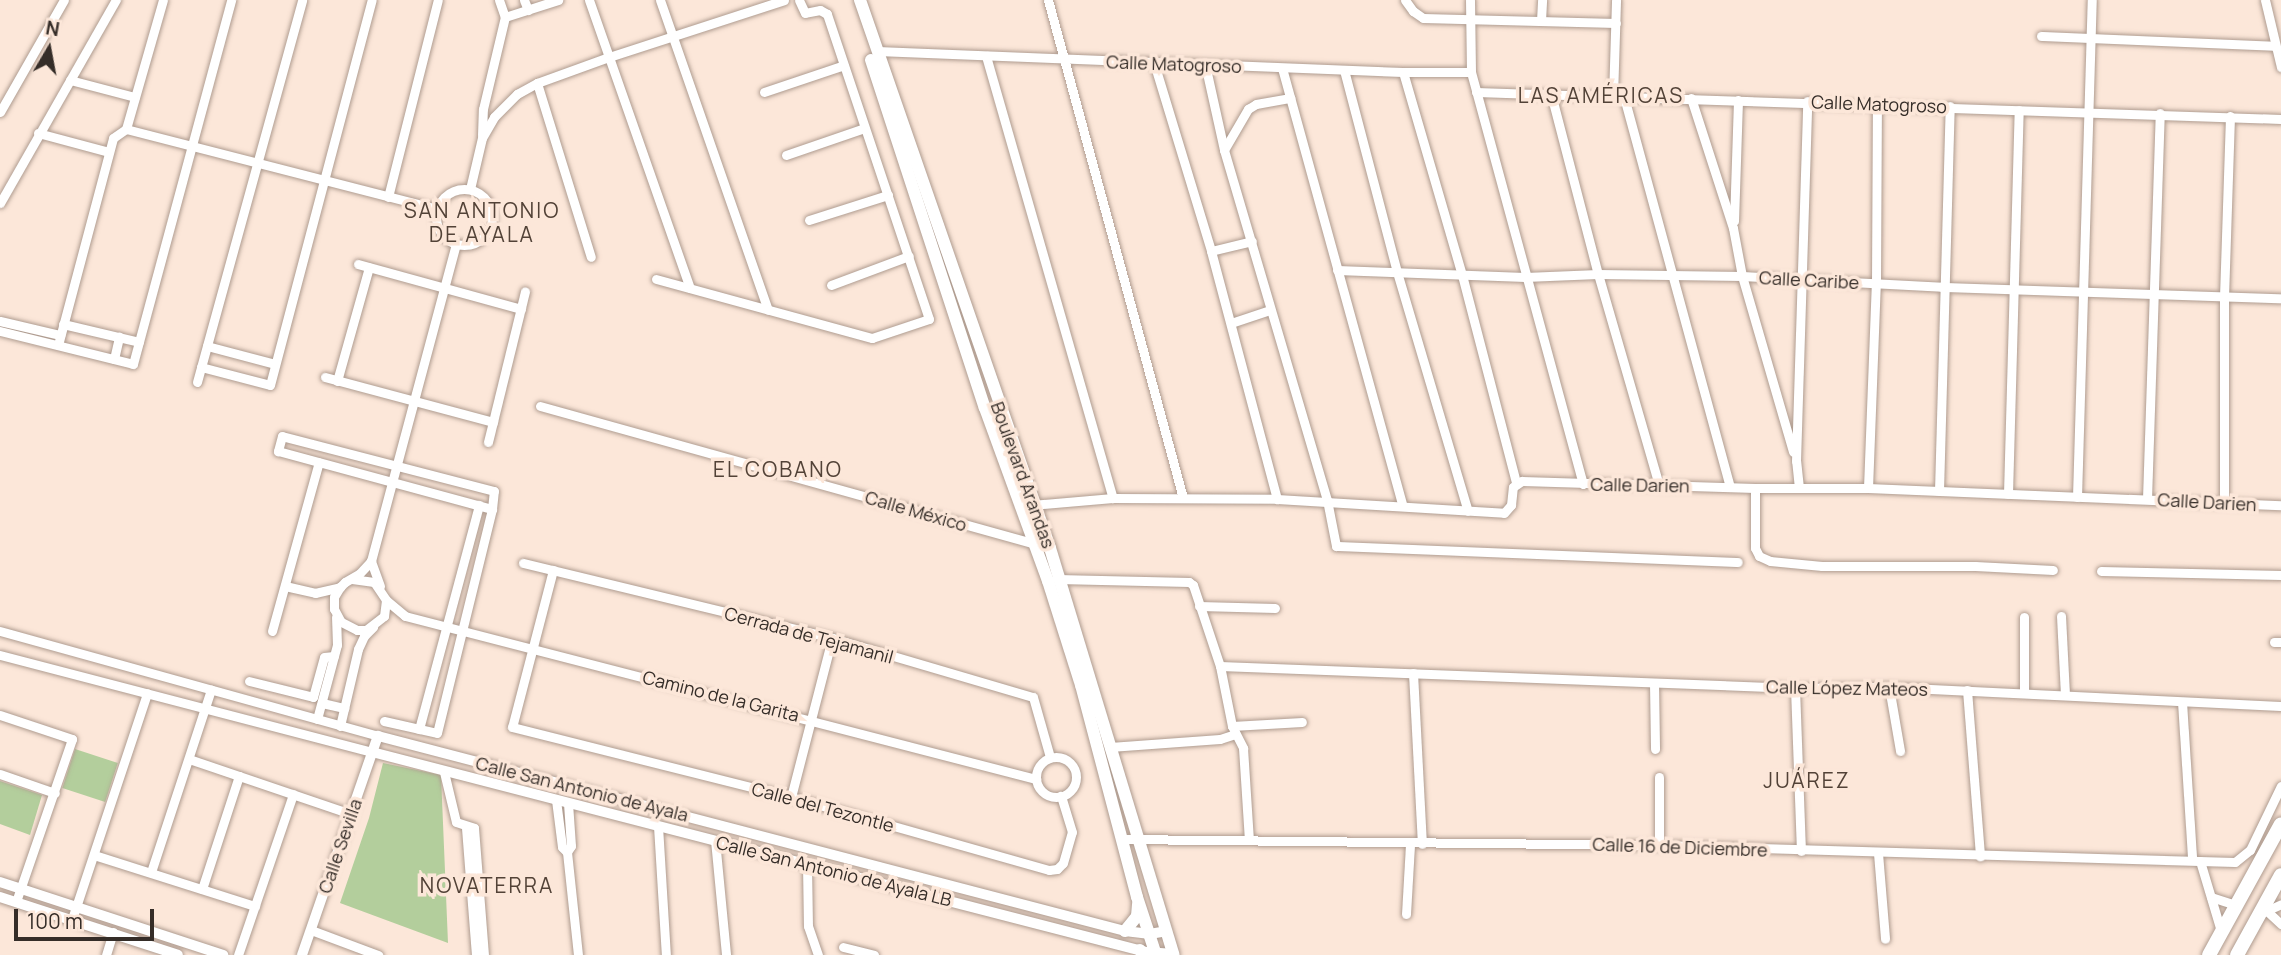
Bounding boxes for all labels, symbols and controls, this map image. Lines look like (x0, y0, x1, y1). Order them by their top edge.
north arrow (14, 14, 84, 84)
text: N (44, 14, 62, 42)
street label: Calle Matogroso (1106, 51, 1242, 77)
district label: LAS AMÉRICAS (1519, 82, 1683, 108)
street label: Calle Matogroso (1811, 91, 1947, 117)
district label: SAN ANTONIO DE AYALA (405, 197, 559, 247)
street label: Calle Caribe (1758, 267, 1860, 293)
street label: Boulevard Arandas (986, 399, 1060, 551)
district label: EL COBANO (714, 456, 842, 482)
street label: Calle Darien (1590, 473, 1690, 497)
street label: Calle México (863, 486, 969, 536)
street label: Calle Darien (2157, 489, 2257, 515)
street label: Cerrada de Tejamanil (722, 602, 896, 668)
street label: Camino de la Garita (641, 666, 801, 726)
street label: Calle López Mateos (1766, 676, 1928, 700)
street label: Calle San Antonio de Ayala (474, 752, 690, 826)
district label: JUÁREZ (1764, 767, 1850, 793)
street label: Calle del Tezontle (750, 778, 896, 836)
street label: Calle Sevilla (314, 796, 366, 896)
street label: Calle San Antonio de Ayala LB (714, 831, 954, 911)
street label: Calle 16 de Diciembre (1592, 833, 1768, 861)
district label: NOVATERRA (421, 872, 553, 898)
scale bar (18, 895, 158, 939)
text: 100 m (27, 907, 83, 935)

